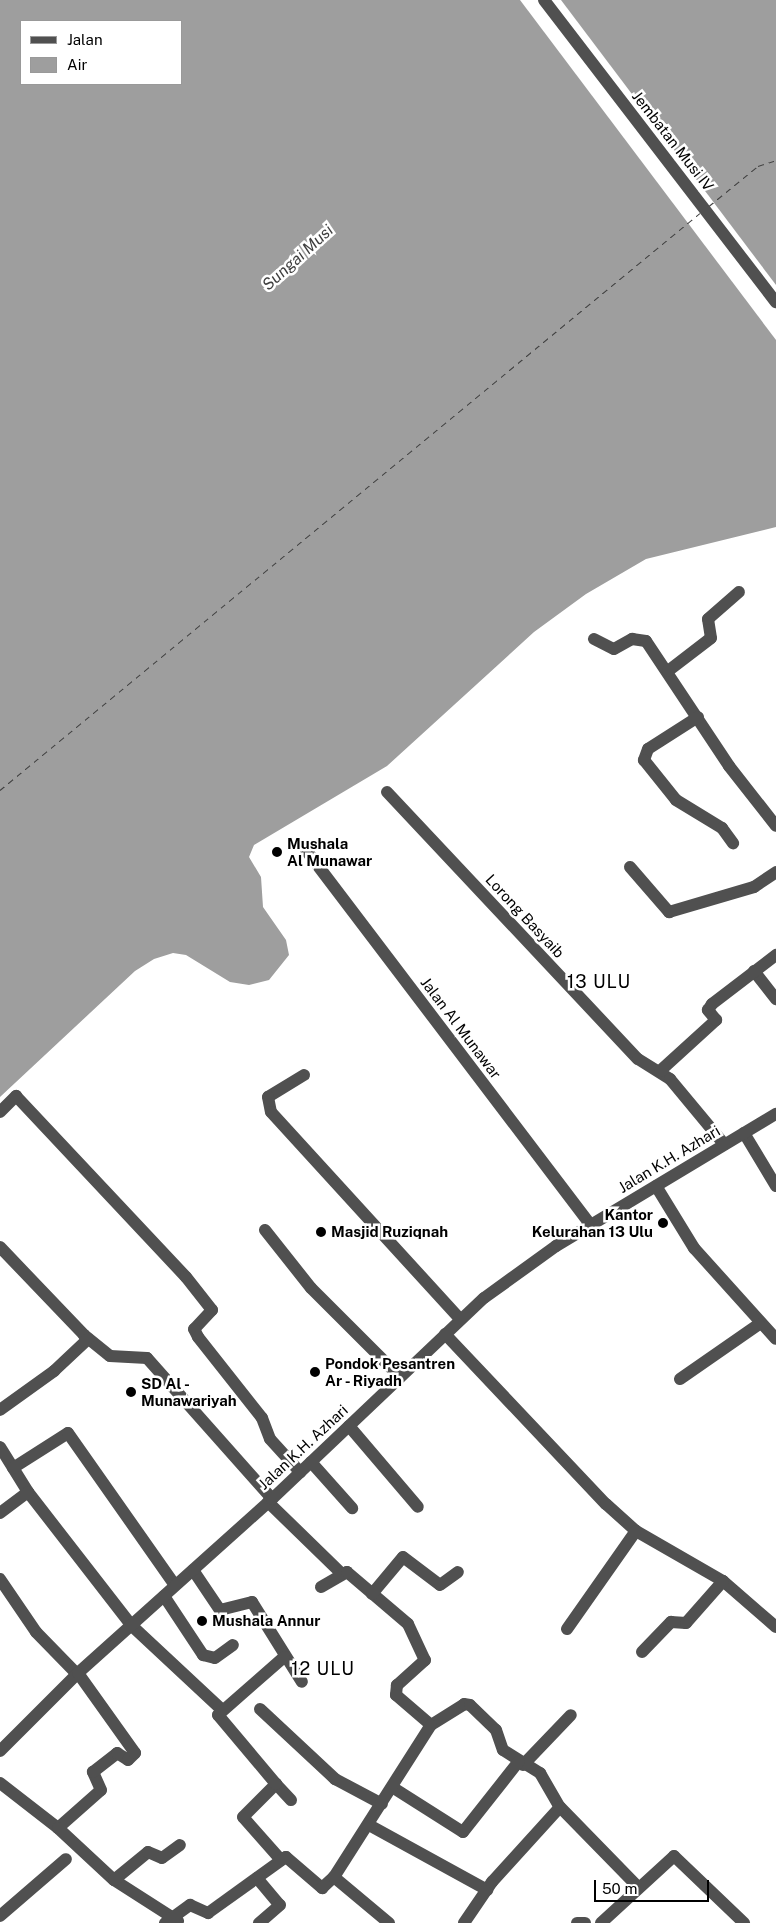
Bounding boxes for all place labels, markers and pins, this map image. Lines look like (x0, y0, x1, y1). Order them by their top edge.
place label: Mushala Al Munawar (287, 834, 372, 869)
marker: Mushala Al Munawar (271, 846, 283, 858)
place label: Kantor Kelurahan 13 Ulu (532, 1205, 653, 1240)
marker: Kantor Kelurahan 13 Ulu (657, 1217, 669, 1229)
place label: Masjid Ruziqnah (331, 1223, 448, 1241)
marker: Masjid Ruziqnah (315, 1226, 327, 1238)
place label: Pondok Pesantren Ar - Riyadh (325, 1354, 455, 1389)
marker: Pondok Pesantren Ar - Riyadh (309, 1366, 321, 1378)
place label: SD Al - Munawariyah (141, 1374, 237, 1409)
marker: SD Al - Munawariyah (125, 1386, 137, 1398)
place label: Mushala Annur (212, 1612, 321, 1630)
marker: Mushala Annur (196, 1615, 208, 1627)

